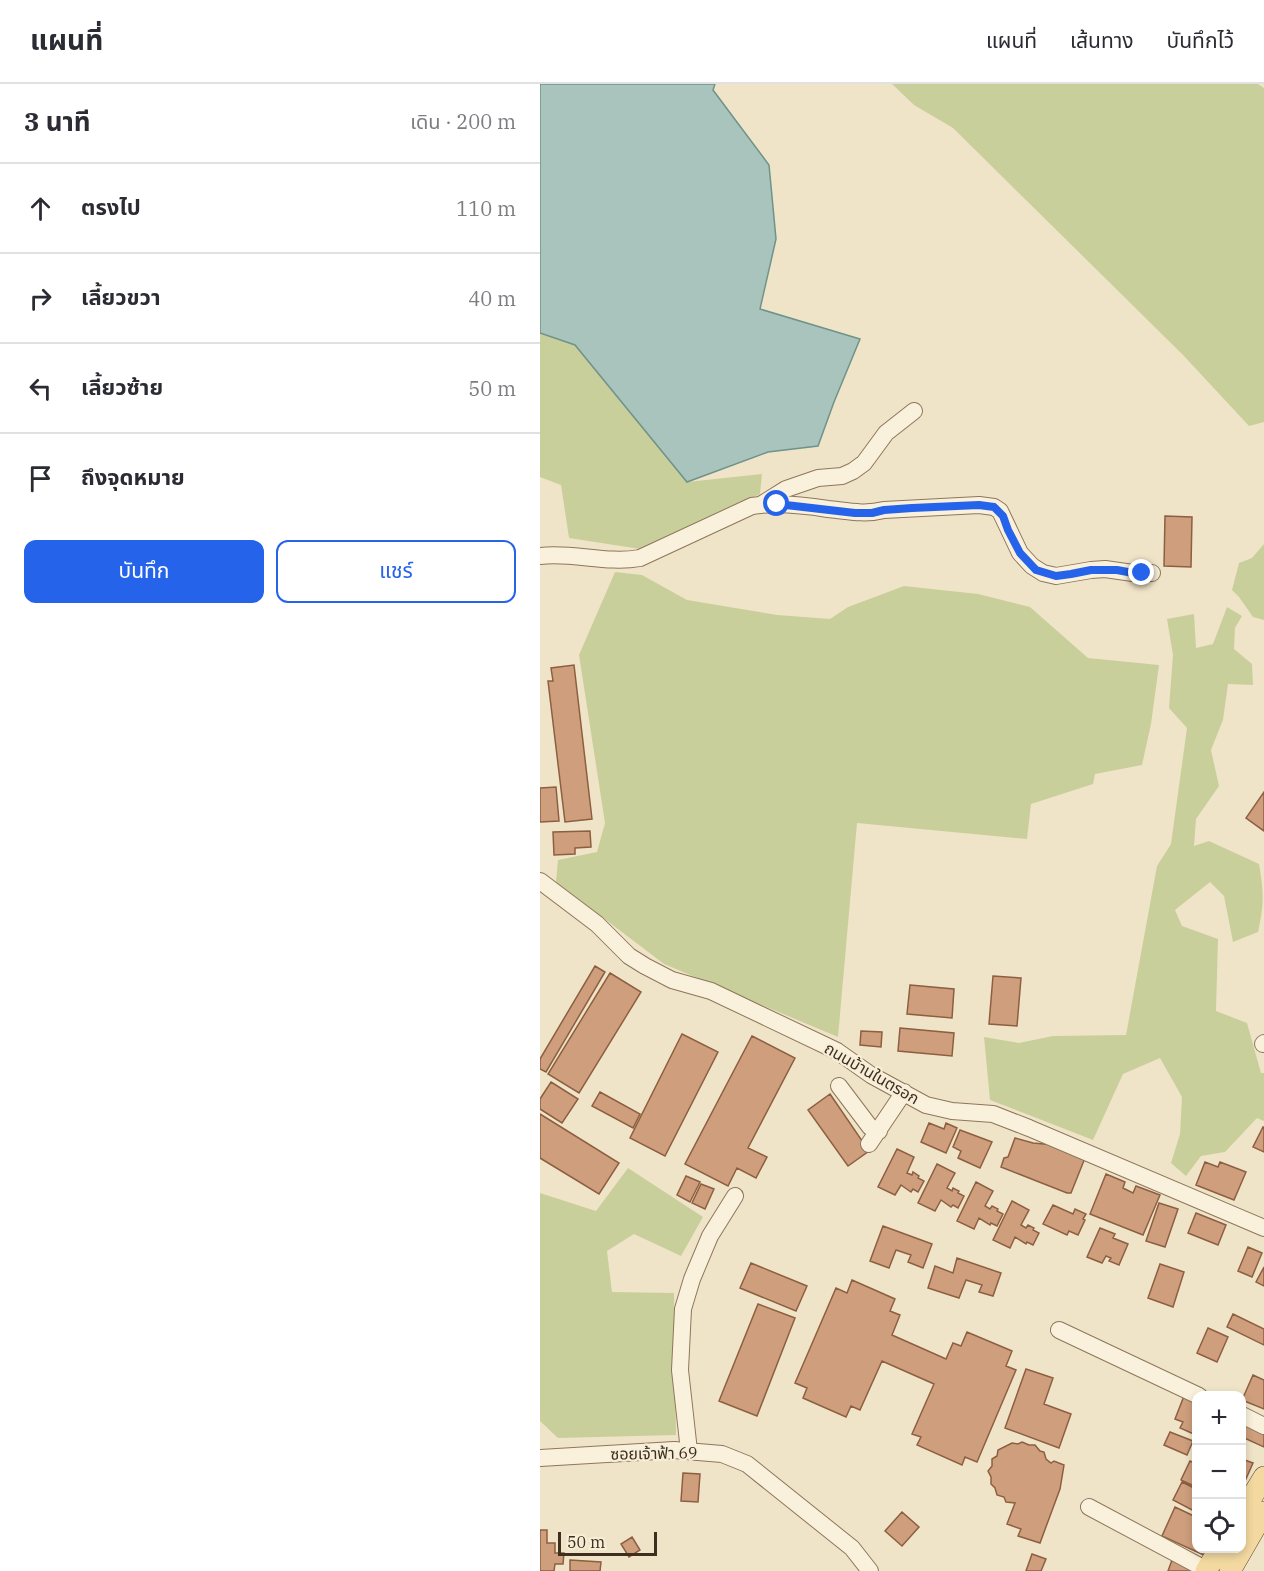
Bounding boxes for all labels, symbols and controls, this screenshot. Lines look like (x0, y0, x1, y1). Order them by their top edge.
text: แผนที่ (30, 21, 103, 58)
text: แผนที่ (986, 26, 1037, 54)
text: เส้นทาง (1070, 26, 1134, 54)
text: บันทึกไว้ (1167, 26, 1234, 54)
text: 3 นาที (24, 104, 90, 138)
text: เดิน · 200 m (410, 108, 516, 135)
icon: ahead (24, 192, 57, 225)
text: ตรงไป (81, 192, 141, 221)
text: 110 m (456, 195, 516, 222)
icon: right (24, 282, 57, 315)
text: เลี้ยวขวา (81, 282, 161, 311)
text: 40 m (468, 285, 516, 312)
icon: left (24, 372, 57, 405)
text: เลี้ยวซ้าย (81, 372, 163, 401)
text: 50 m (468, 375, 516, 402)
icon: arrive (24, 462, 57, 495)
text: ถึงจุดหมาย (81, 462, 185, 491)
route start (763, 490, 789, 516)
button: บันทึก (24, 540, 264, 603)
button: แชร์ (276, 540, 516, 603)
route end (1128, 559, 1154, 585)
street label: ถนนบ้านในตรอก (821, 1038, 923, 1108)
map controls (1192, 1391, 1246, 1553)
button: + (1192, 1391, 1246, 1445)
street label: ซอยเจ้าฟ้า 69 (610, 1442, 698, 1464)
button: − (1192, 1445, 1246, 1499)
button: locate (1192, 1499, 1246, 1553)
scale bar (558, 1529, 657, 1556)
text: 50 m (567, 1532, 605, 1552)

